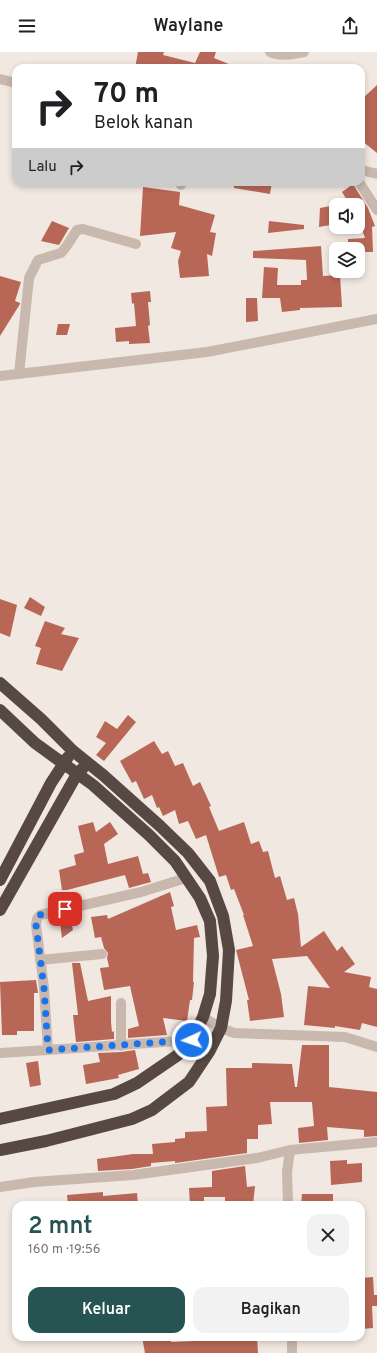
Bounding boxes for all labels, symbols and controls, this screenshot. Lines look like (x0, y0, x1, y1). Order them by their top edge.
icon: menu (16, 15, 38, 37)
text: Waylane (154, 15, 223, 38)
icon: share (339, 15, 361, 37)
text: 70 m (94, 77, 159, 113)
icon: right (28, 80, 80, 132)
text: Belok kanan (94, 112, 193, 135)
icon: right (65, 156, 87, 178)
text: Lalu (28, 158, 57, 177)
map controls (329, 198, 365, 278)
button: sound (329, 198, 365, 234)
button: layers (329, 242, 365, 278)
pin (48, 892, 82, 926)
icon: arrive (54, 898, 76, 920)
position arrow (171, 1019, 213, 1061)
text: 2 mnt (28, 1212, 92, 1242)
button: close (307, 1214, 349, 1256)
text: 160 m · 19:56 (28, 1242, 101, 1258)
button: Keluar (28, 1287, 185, 1333)
button: Bagikan (193, 1287, 349, 1333)

